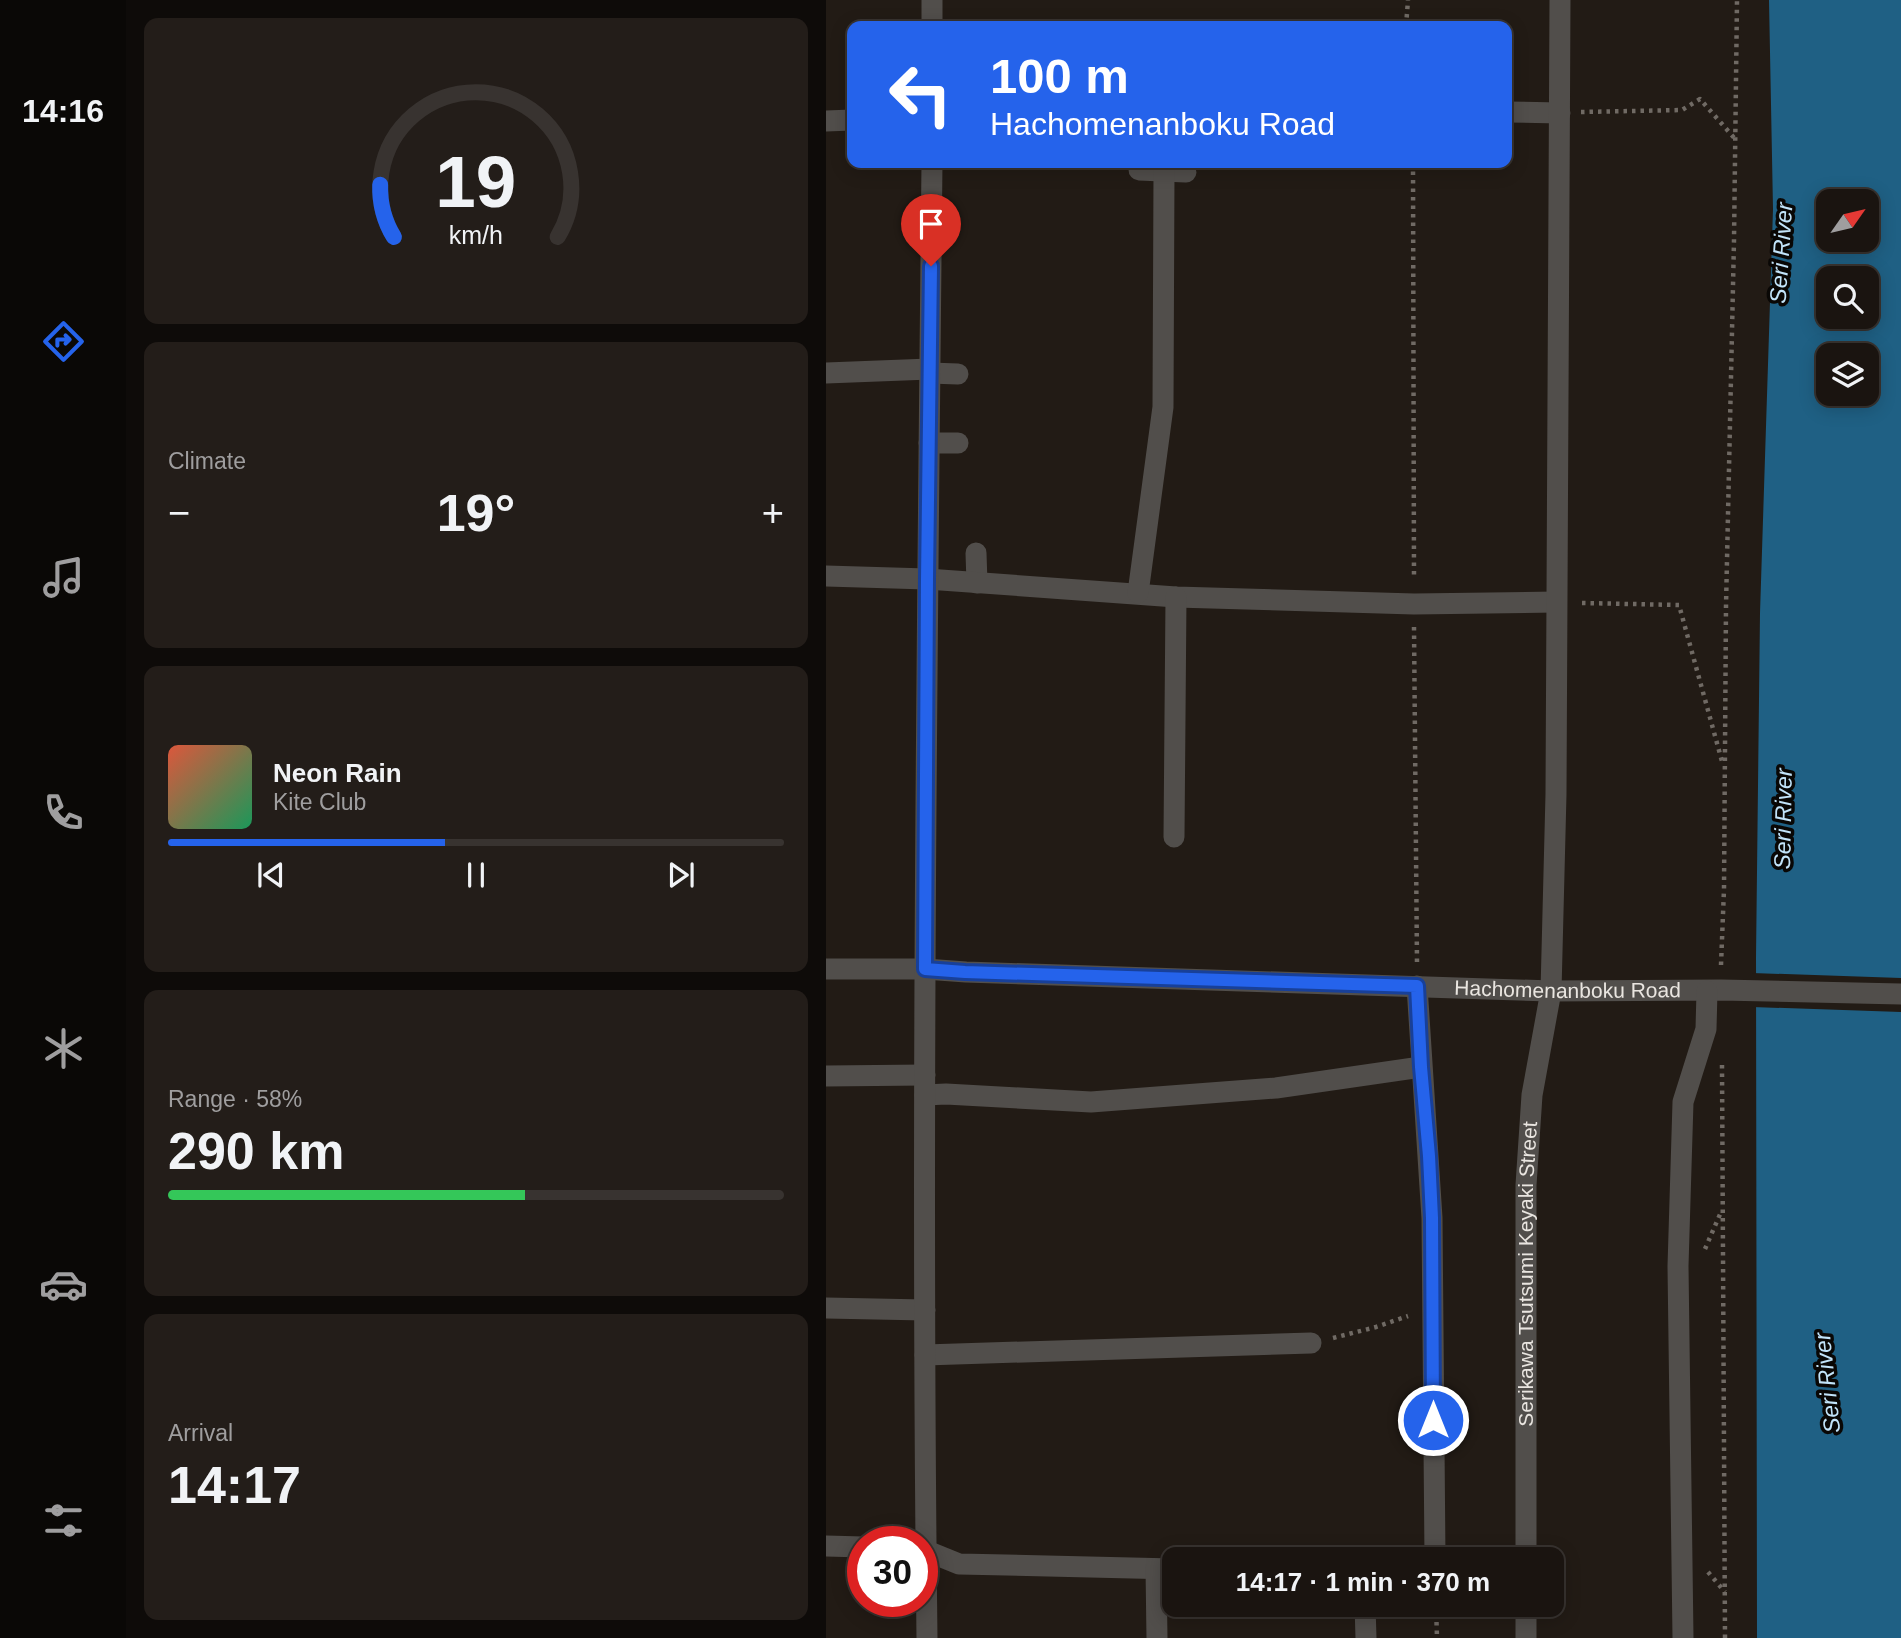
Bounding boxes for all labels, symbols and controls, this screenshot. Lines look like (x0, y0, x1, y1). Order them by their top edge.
icon: left (875, 49, 966, 140)
text: 100 m (990, 49, 1129, 103)
text: 14:16 (22, 93, 104, 129)
text: Hachomenanboku Road (990, 106, 1335, 142)
text: 19 (436, 141, 516, 222)
north arrow (1816, 189, 1880, 252)
map controls (1816, 189, 1879, 406)
pin (901, 194, 961, 266)
water label: Seri River (1765, 200, 1798, 304)
icon: arrive (912, 205, 950, 243)
text: km/h (449, 221, 503, 249)
button: search (1816, 266, 1879, 329)
icon: directions (39, 317, 88, 366)
button: layers (1816, 343, 1879, 406)
text: Climate (168, 448, 246, 474)
text: 19° (437, 484, 515, 542)
text: − (168, 492, 190, 534)
text: + (762, 492, 784, 534)
icon: music (39, 553, 88, 602)
text: Neon Rain (273, 758, 402, 788)
water label: Seri River (1769, 767, 1797, 870)
icon: phone (39, 788, 88, 837)
text: Kite Club (273, 789, 366, 815)
icon: previous (252, 856, 290, 894)
icon: pause (457, 856, 495, 894)
icon: next (662, 856, 700, 894)
street label: Hachomenanboku Road (1454, 976, 1681, 1002)
icon: climate (39, 1024, 88, 1073)
text: Range · 58% (168, 1086, 302, 1112)
street label: Serikawa Tsutsumi Keyaki Street (1514, 1120, 1541, 1427)
text: 290 km (168, 1122, 344, 1180)
icon: car (39, 1260, 88, 1309)
water label: Seri River (1809, 1330, 1845, 1435)
position arrow (1396, 1383, 1470, 1457)
text: Arrival (168, 1420, 233, 1446)
text: 14:17 (168, 1456, 301, 1514)
icon: filters (39, 1496, 88, 1545)
speed limit sign: 30 (847, 1526, 938, 1617)
text: 14:17 · 1 min · 370 m (1236, 1567, 1490, 1597)

